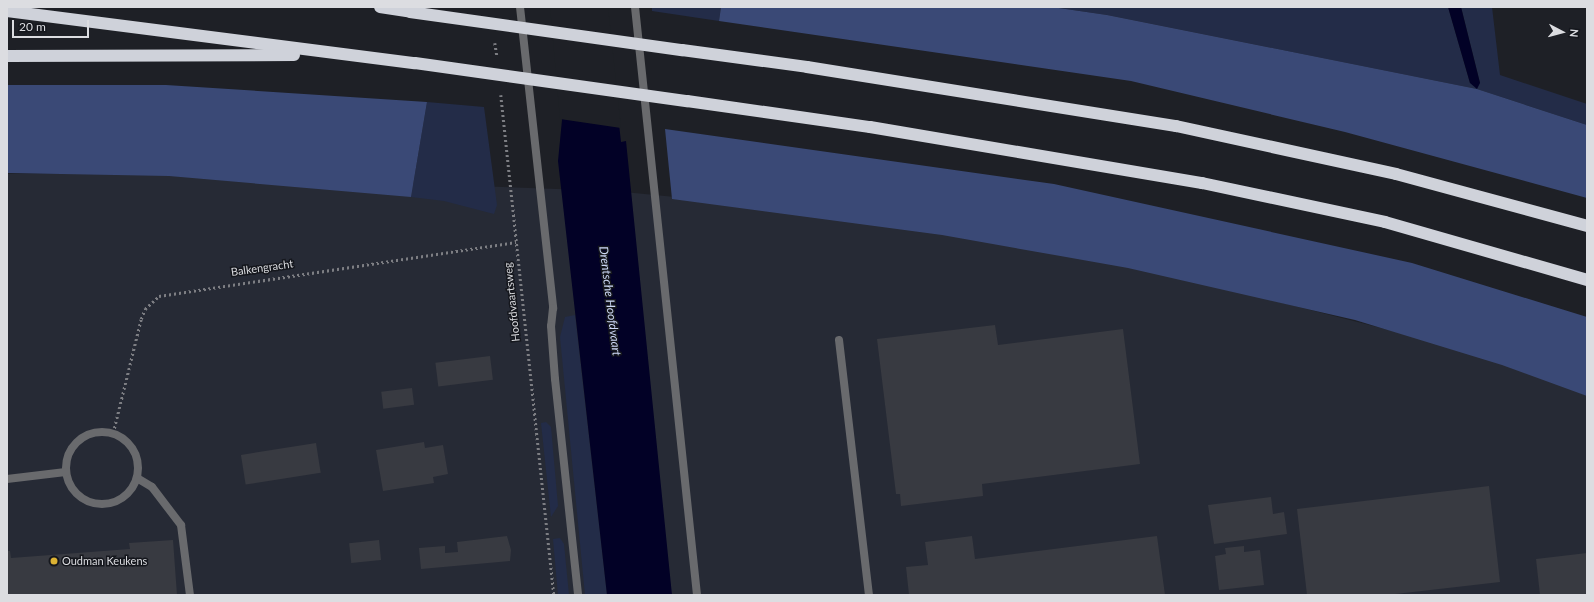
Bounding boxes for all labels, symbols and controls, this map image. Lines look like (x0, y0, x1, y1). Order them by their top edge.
scale bar (14, 12, 91, 38)
north arrow (1542, 12, 1582, 52)
text: 20 m (19, 19, 46, 34)
text: N (1568, 28, 1581, 38)
water label: Drentsche Hoofdvaart (596, 245, 624, 357)
street label: Balkengracht (230, 257, 294, 279)
street label: Hoofdvaartsweg (501, 262, 523, 342)
place label: Oudman Keukens (62, 554, 147, 568)
marker: Oudman Keukens (49, 556, 59, 566)

